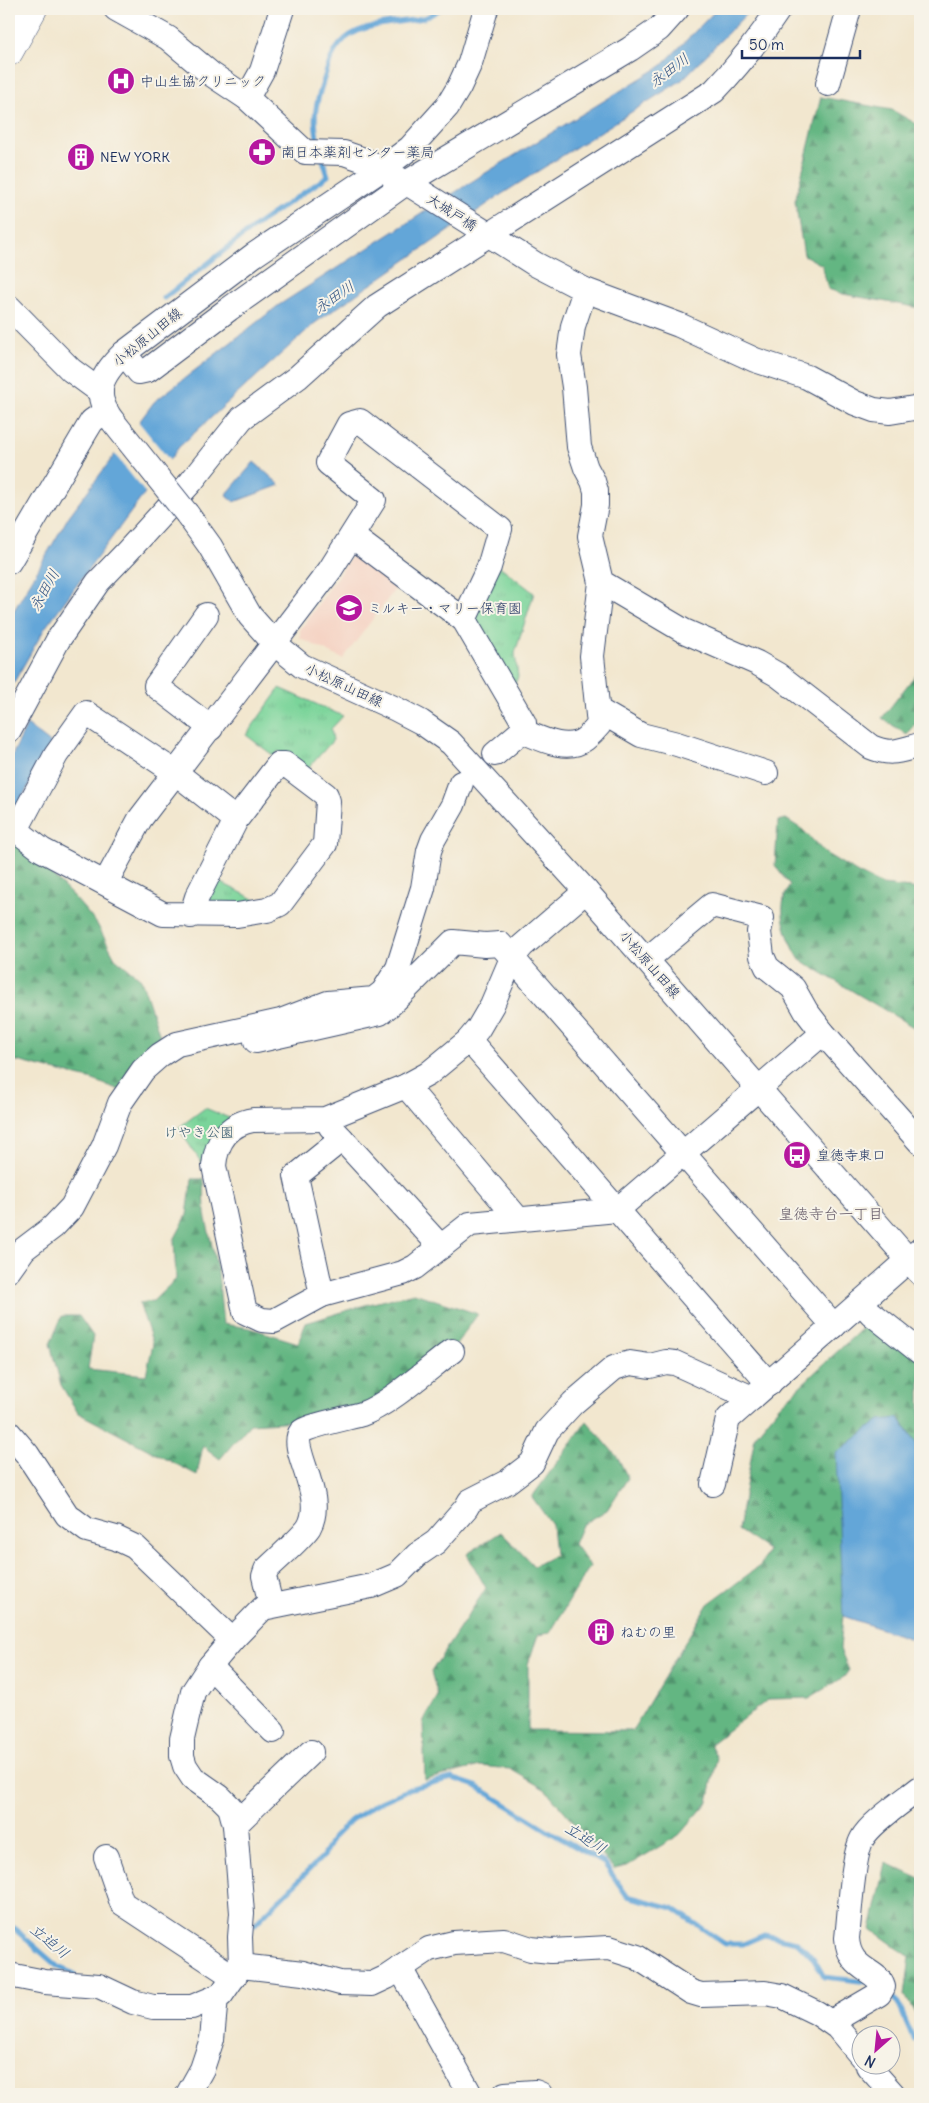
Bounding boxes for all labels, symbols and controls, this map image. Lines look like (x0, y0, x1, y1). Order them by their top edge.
scale bar (742, 28, 859, 60)
text: 50 m (749, 35, 784, 54)
water label: 永田川 (645, 49, 693, 91)
hospital icon: 中山生協クリニック (106, 66, 136, 96)
place label: 中山生協クリニック (140, 72, 266, 90)
pharmacy icon: 南日本薬剤センター薬局 (247, 137, 277, 167)
building icon: NEW YORK (66, 142, 96, 172)
place label: 南日本薬剤センター薬局 (281, 143, 434, 161)
place label: NEW YORK (100, 148, 170, 166)
street label: 大城戸橋 (424, 189, 480, 235)
water label: 永田川 (310, 277, 358, 317)
street label: 小松原山田線 (109, 304, 185, 370)
water label: 永田川 (25, 566, 63, 614)
school or university icon: ミルキー・マリー保育園 (334, 593, 364, 623)
place label: ミルキー・マリー保育園 (368, 599, 522, 617)
street label: 小松原山田線 (302, 659, 386, 711)
street label: 小松原山田線 (616, 926, 684, 1002)
park label: けやき公園 (164, 1123, 234, 1141)
bus stop icon: 皇徳寺東口 (782, 1140, 812, 1170)
place label: 皇徳寺東口 (816, 1146, 886, 1164)
district label: 皇徳寺台一丁目 (778, 1204, 884, 1223)
building icon: ねむの里 (586, 1617, 616, 1647)
place label: ねむの里 (620, 1623, 676, 1641)
water label: 立迫川 (562, 1818, 610, 1858)
water label: 立迫川 (27, 1919, 73, 1963)
north arrow (852, 2026, 902, 2076)
text: N (862, 2051, 878, 2072)

